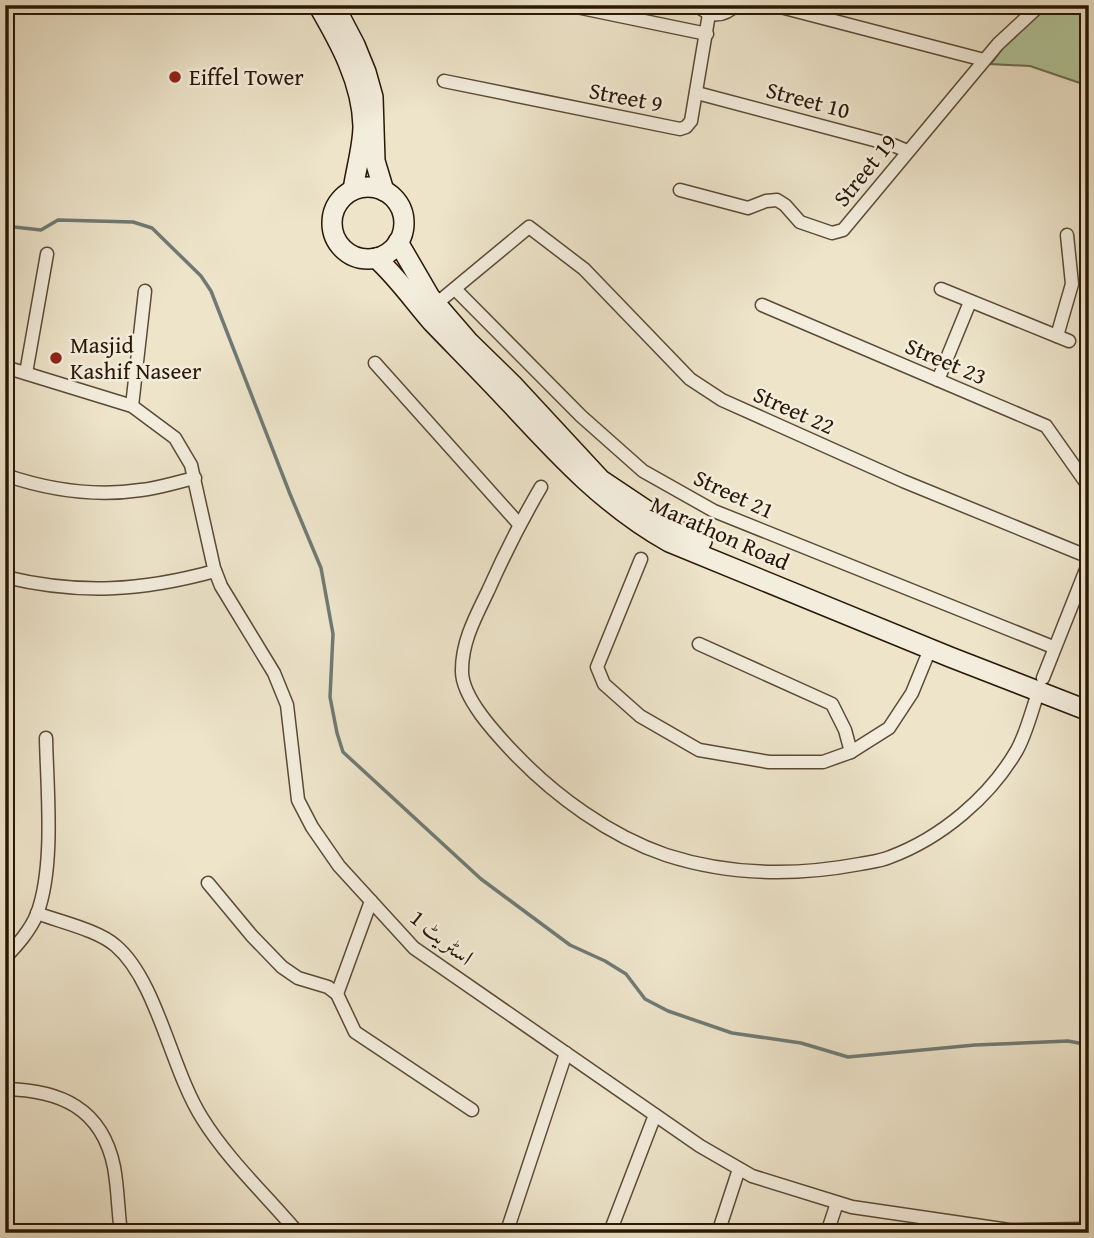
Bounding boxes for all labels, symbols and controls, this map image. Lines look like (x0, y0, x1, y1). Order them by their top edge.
place label: Eiffel Tower (189, 60, 304, 93)
marker: Eiffel Tower (167, 69, 183, 85)
street label: Street 9 (586, 73, 666, 120)
street label: Street 10 (763, 73, 854, 127)
street label: Street 19 (825, 126, 904, 213)
place label: Masjid Kashif Naseer (70, 328, 202, 387)
street label: Street 23 (900, 329, 992, 392)
marker: Masjid Kashif Naseer (48, 350, 64, 366)
street label: Street 22 (748, 377, 840, 442)
street label: Street 21 (689, 461, 780, 527)
street label: Marathon Road (646, 487, 796, 578)
street label: اسٹریٹ 1 (403, 901, 481, 972)

